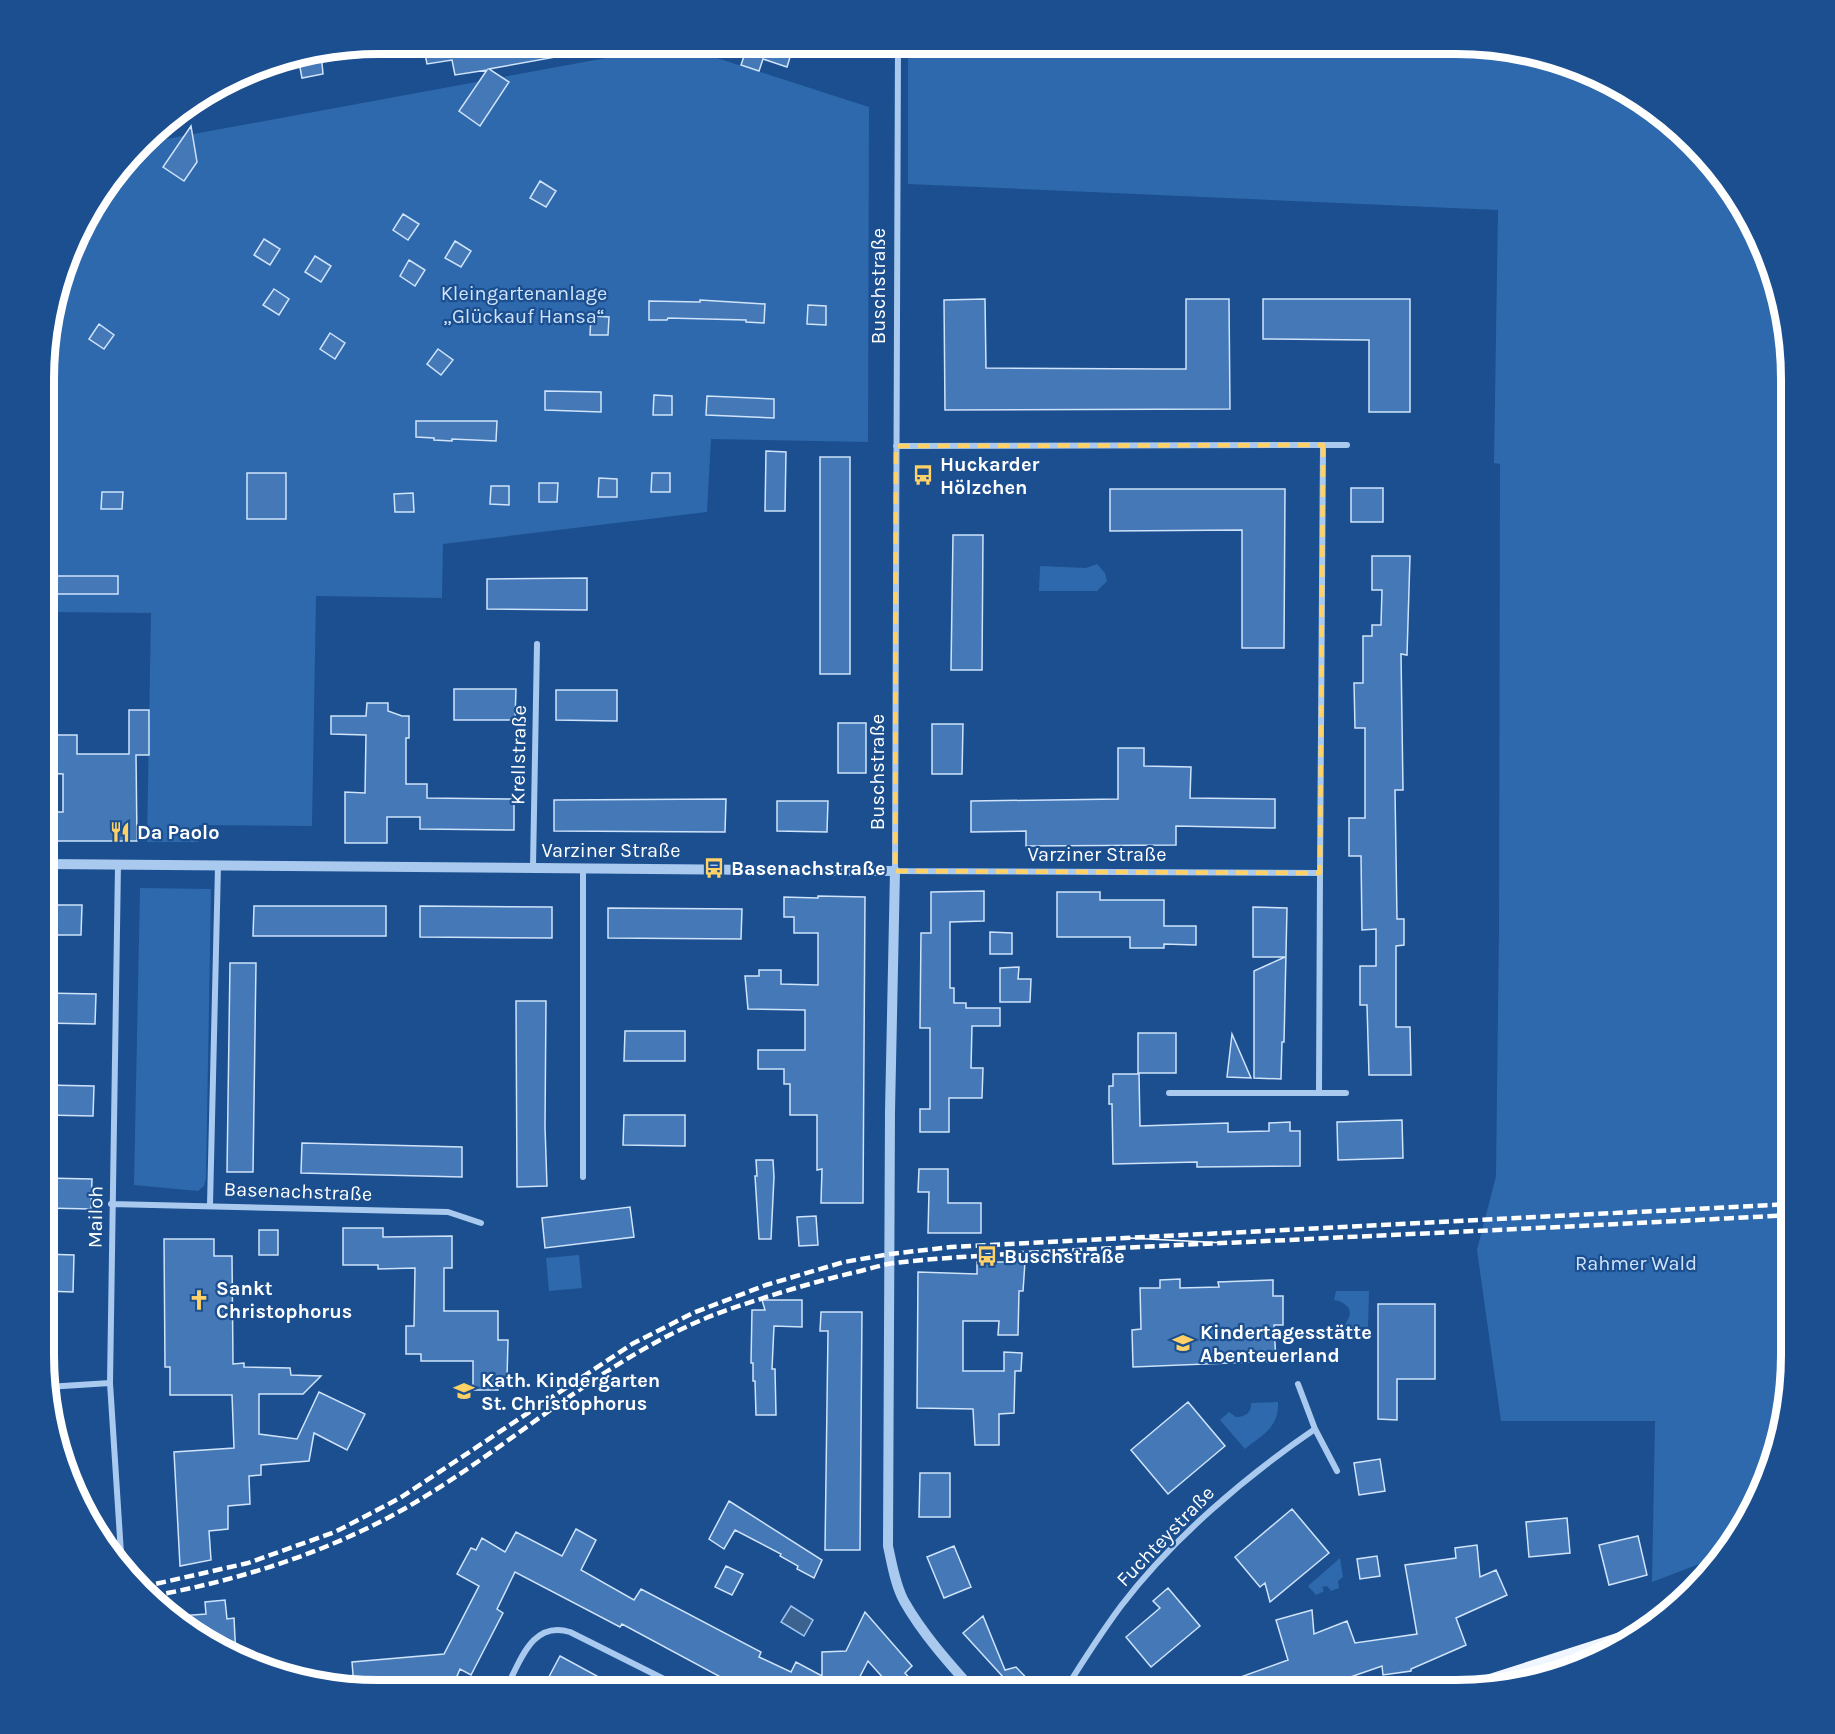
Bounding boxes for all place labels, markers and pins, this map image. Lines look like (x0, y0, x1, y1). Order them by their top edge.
place label: Huckarder Hölzchen (940, 453, 1039, 499)
bus stop icon: Huckarder Hölzchen (911, 463, 935, 487)
restaurant icon: Da Paolo (108, 820, 132, 844)
place label: Da Paolo (137, 821, 220, 844)
bus stop icon: Basenachstraße (702, 856, 726, 880)
place label: Basenachstraße (731, 857, 886, 880)
bus stop icon: Buschstraße (975, 1244, 999, 1268)
place label: Buschstraße (1004, 1245, 1125, 1268)
place label: Sankt Christophorus (216, 1277, 352, 1323)
church icon: Sankt Christophorus (187, 1288, 211, 1312)
place label: Kindertagesstätte Abenteuerland (1200, 1321, 1372, 1367)
school or university icon: Kindertagesstätte Abenteuerland (1171, 1331, 1195, 1355)
place label: Kath. Kindergarten St. Christophorus (481, 1369, 660, 1415)
school or university icon: Kath. Kindergarten St. Christophorus (452, 1379, 476, 1403)

